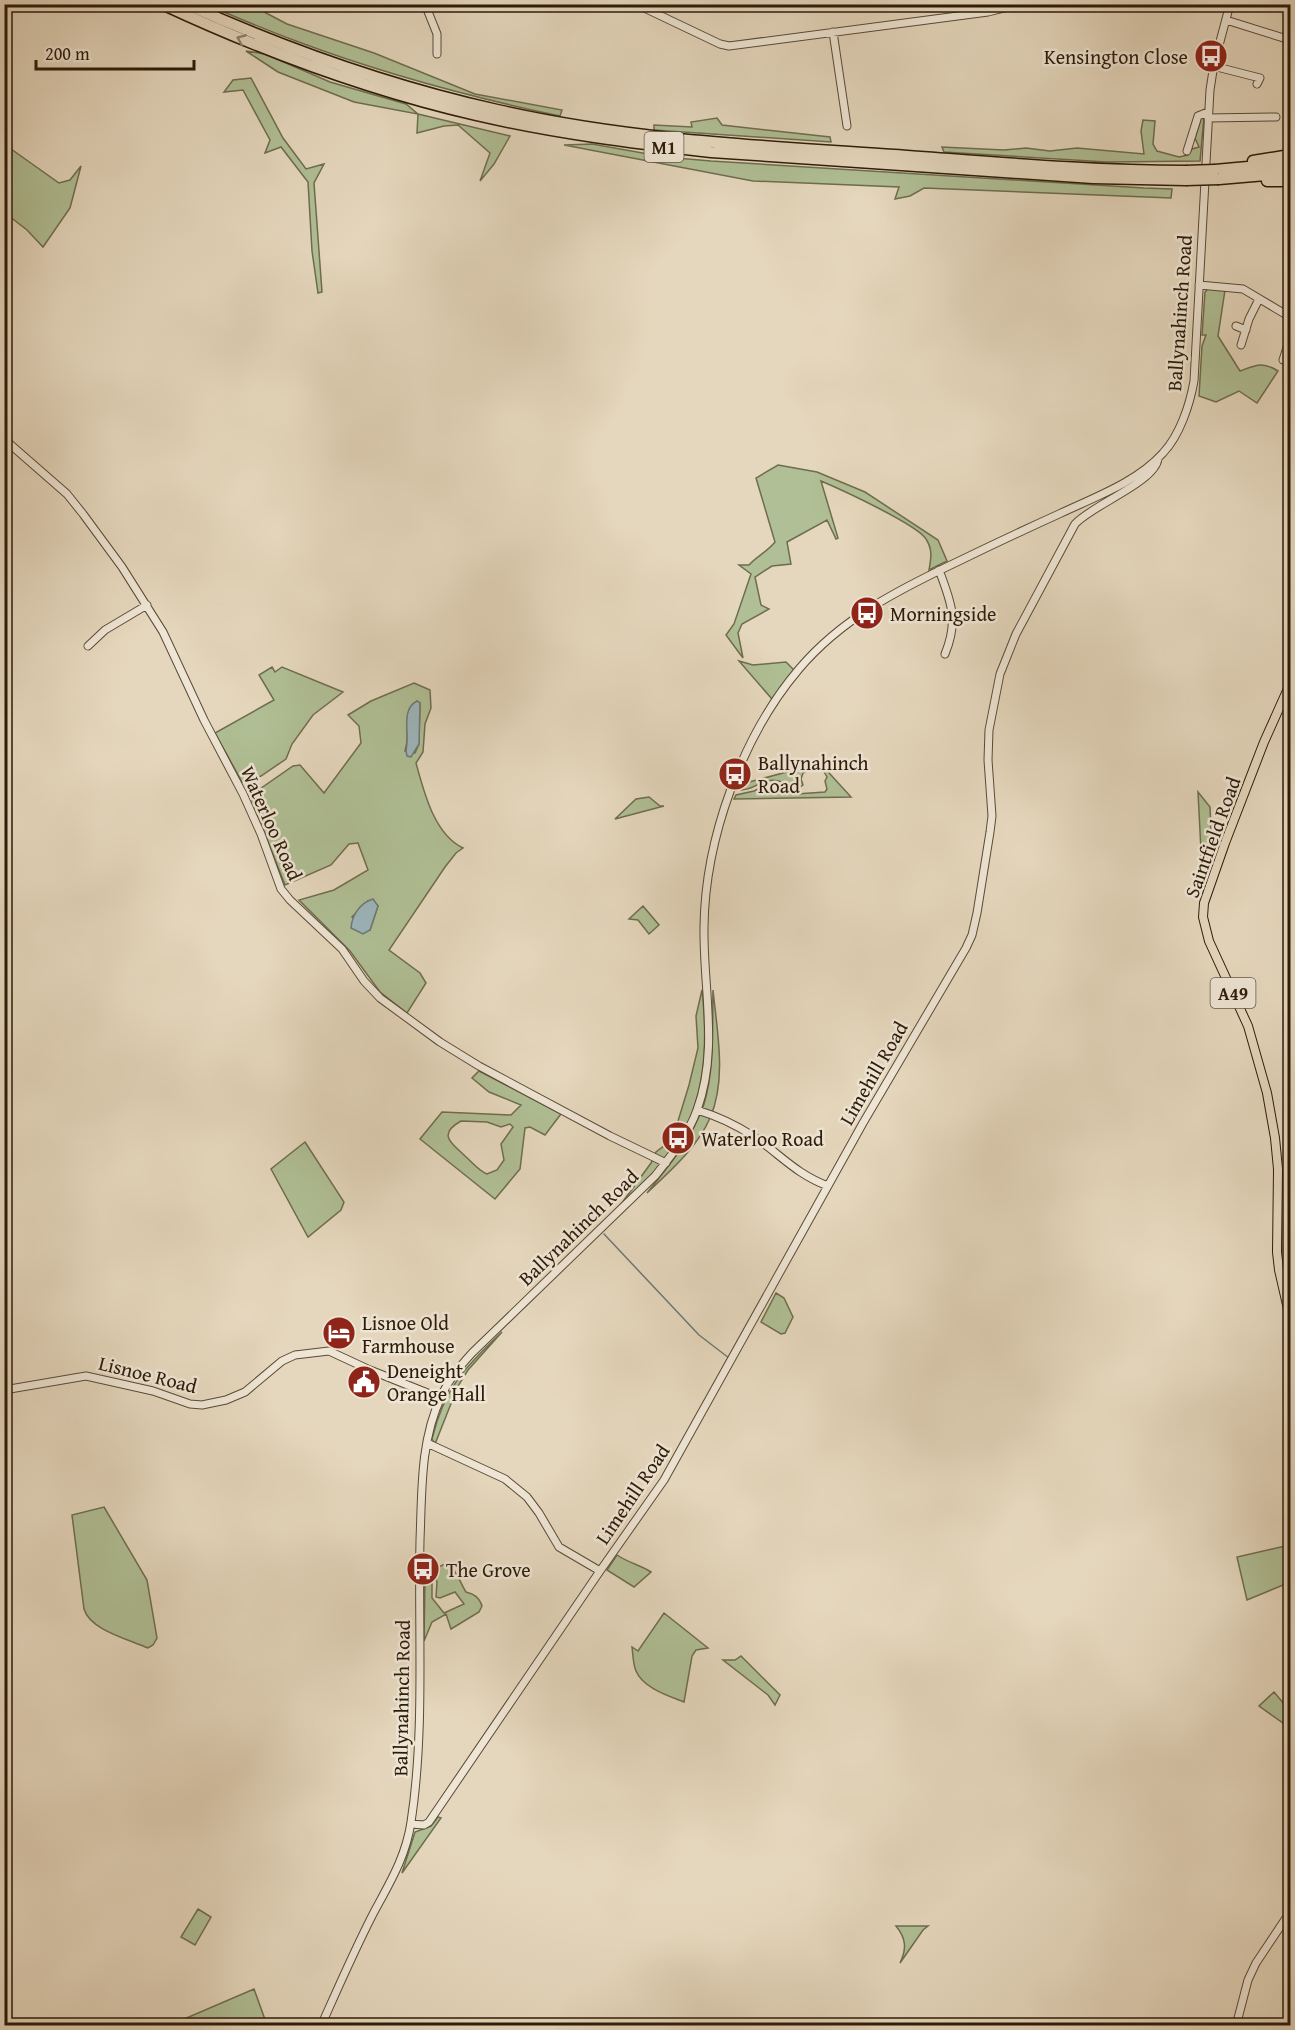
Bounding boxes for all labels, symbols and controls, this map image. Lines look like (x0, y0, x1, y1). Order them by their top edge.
scale bar (36, 33, 194, 71)
one-way arrow (236, 34, 247, 46)
bus stop icon: Kensington Close (1193, 38, 1229, 74)
text: 200 m (45, 40, 90, 67)
place label: Kensington Close (1044, 42, 1188, 71)
road number: M1 (644, 132, 684, 162)
street label: Ballynahinch Road (1159, 233, 1199, 392)
bus stop icon: Morningside (849, 595, 885, 631)
place label: Morningside (890, 599, 996, 628)
place label: Ballynahinch Road (758, 748, 869, 800)
bus stop icon: Ballynahinch Road (717, 756, 753, 792)
street label: Waterloo Road (234, 761, 310, 885)
street label: Saintfield Road (1177, 772, 1247, 902)
road number: A49 (1210, 978, 1256, 1008)
street label: Limehill Road (832, 1015, 915, 1130)
bus stop icon: Waterloo Road (660, 1120, 696, 1156)
place label: Waterloo Road (701, 1124, 824, 1153)
street label: Ballynahinch Road (512, 1162, 645, 1292)
place label: Lisnoe Old Farmhouse (362, 1308, 455, 1360)
hotel icon: Lisnoe Old Farmhouse (321, 1315, 357, 1351)
street label: Lisnoe Road (96, 1348, 201, 1400)
place label: Deneight Orange Hall (387, 1356, 486, 1408)
public building icon: Deneight Orange Hall (346, 1364, 382, 1400)
street label: Limehill Road (588, 1438, 676, 1550)
bus stop icon: The Grove (405, 1551, 441, 1587)
place label: The Grove (446, 1555, 531, 1584)
street label: Ballynahinch Road (385, 1619, 417, 1777)

